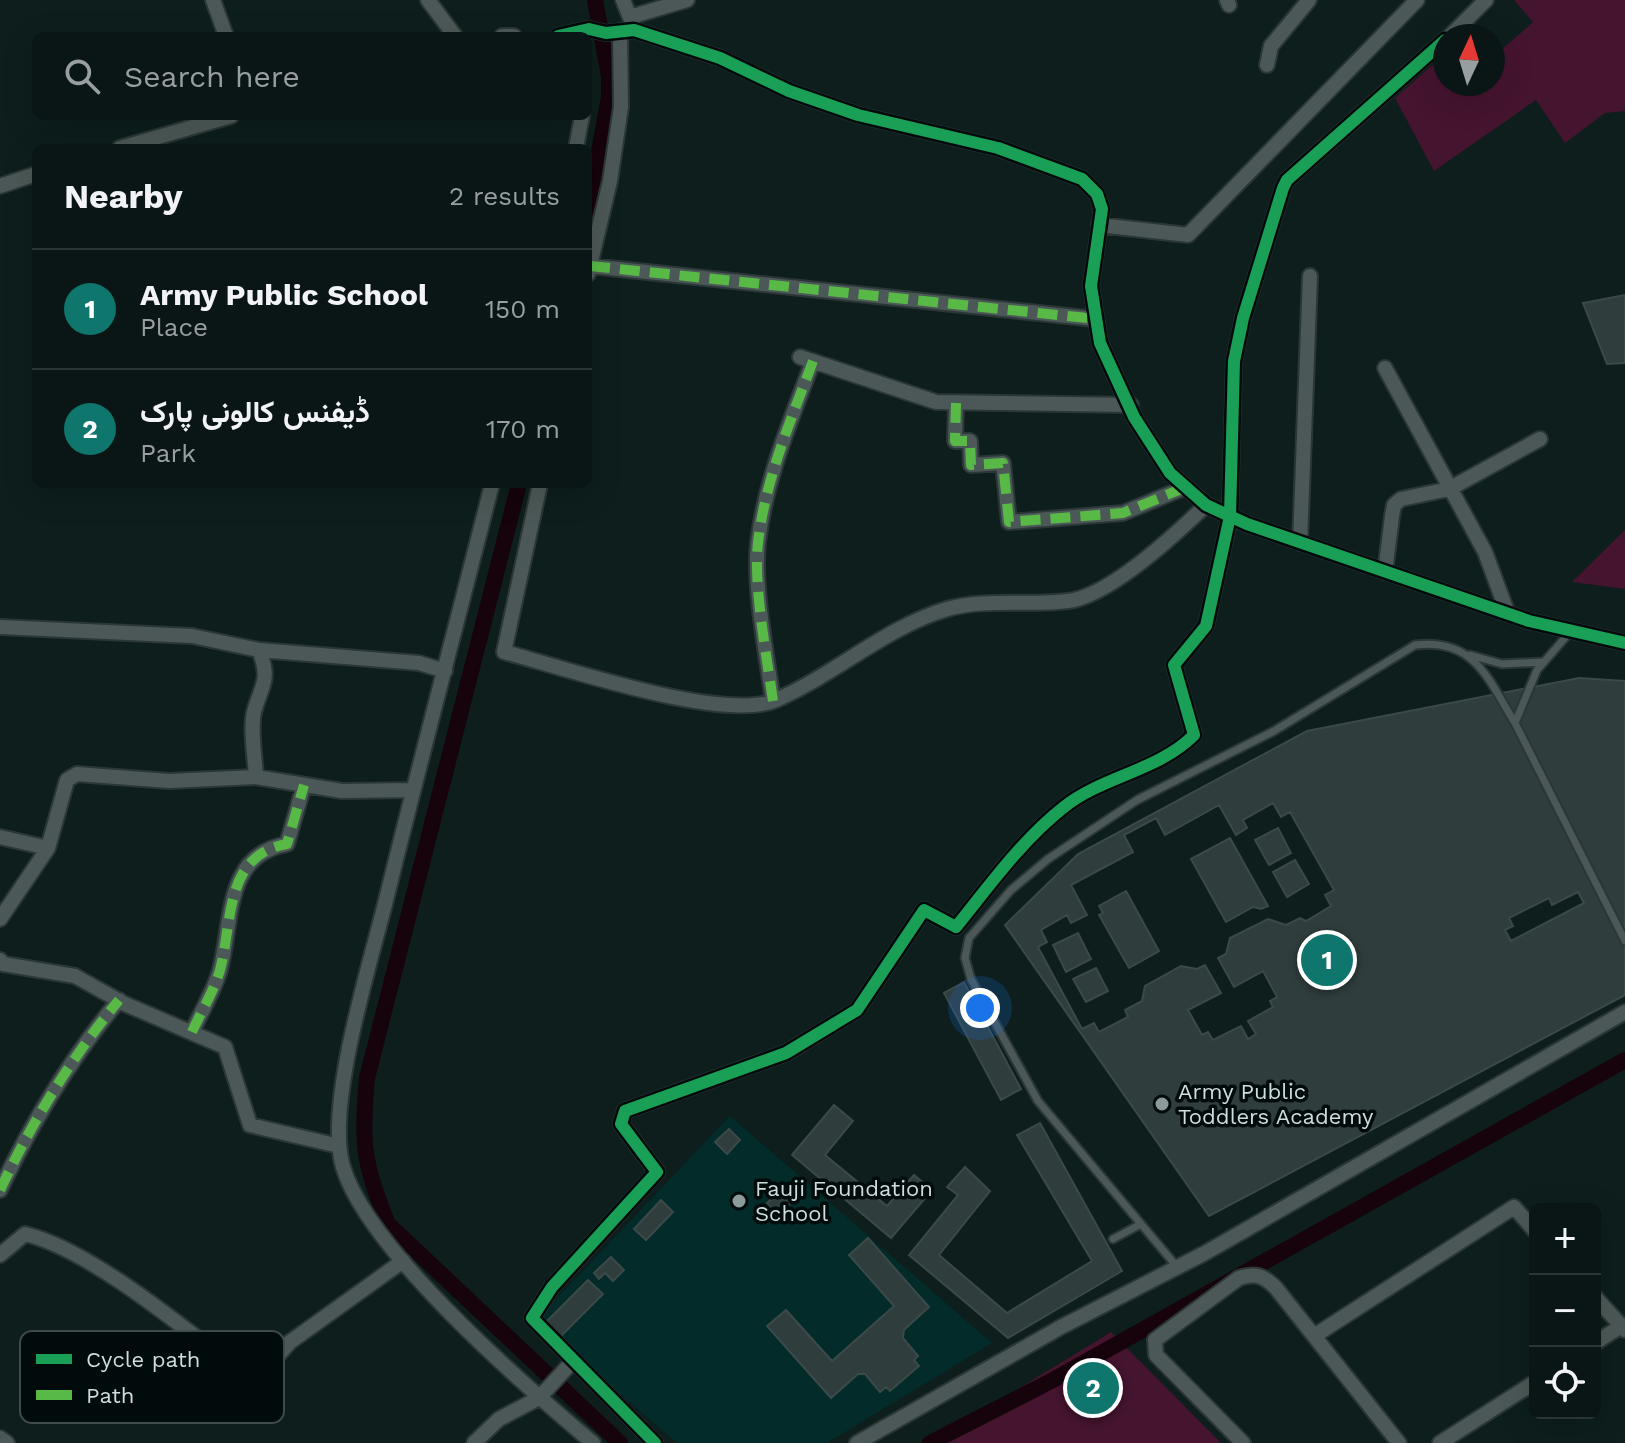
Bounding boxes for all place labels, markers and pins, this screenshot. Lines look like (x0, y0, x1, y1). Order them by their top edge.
pin: 1 (1301, 930, 1353, 990)
place label: Army Public Toddlers Academy (1178, 1079, 1374, 1129)
marker: Army Public Toddlers Academy (1153, 1095, 1171, 1113)
place label: Fauji Foundation School (755, 1176, 933, 1226)
marker: Fauji Foundation School (730, 1192, 748, 1210)
pin: 2 (1067, 1358, 1119, 1418)

